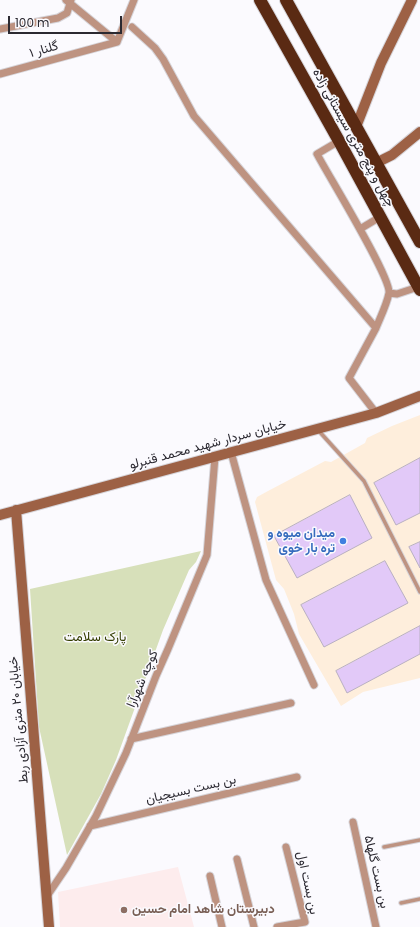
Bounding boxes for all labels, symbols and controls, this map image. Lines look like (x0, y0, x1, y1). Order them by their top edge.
scale bar (10, 8, 124, 34)
text: 100 m (15, 14, 49, 31)
street label: ۱ گلنار (28, 38, 60, 62)
street label: چهل و پنج متری سیستانی زاده (308, 66, 398, 210)
street label: خیابان سردار شهید محمد قنبرلو (128, 417, 288, 473)
place label: میدان میوه و تره بار خوی (268, 526, 335, 557)
marker: میدان میوه و تره بار خوی (338, 536, 348, 546)
park label: پارک سلامت (64, 630, 126, 646)
street label: کوچه شهرآرا (124, 648, 162, 710)
street label: خیابان ۲۰ متری آزادی ربط (6, 656, 32, 784)
street label: بن بست بسیجیان (144, 772, 238, 808)
street label: بن بست گلها۵ (360, 834, 392, 910)
street label: بن بست اول (293, 850, 321, 916)
place label: دبیرستان شاهد امام حسین (132, 902, 275, 918)
marker: دبیرستان شاهد امام حسین (119, 905, 129, 915)

